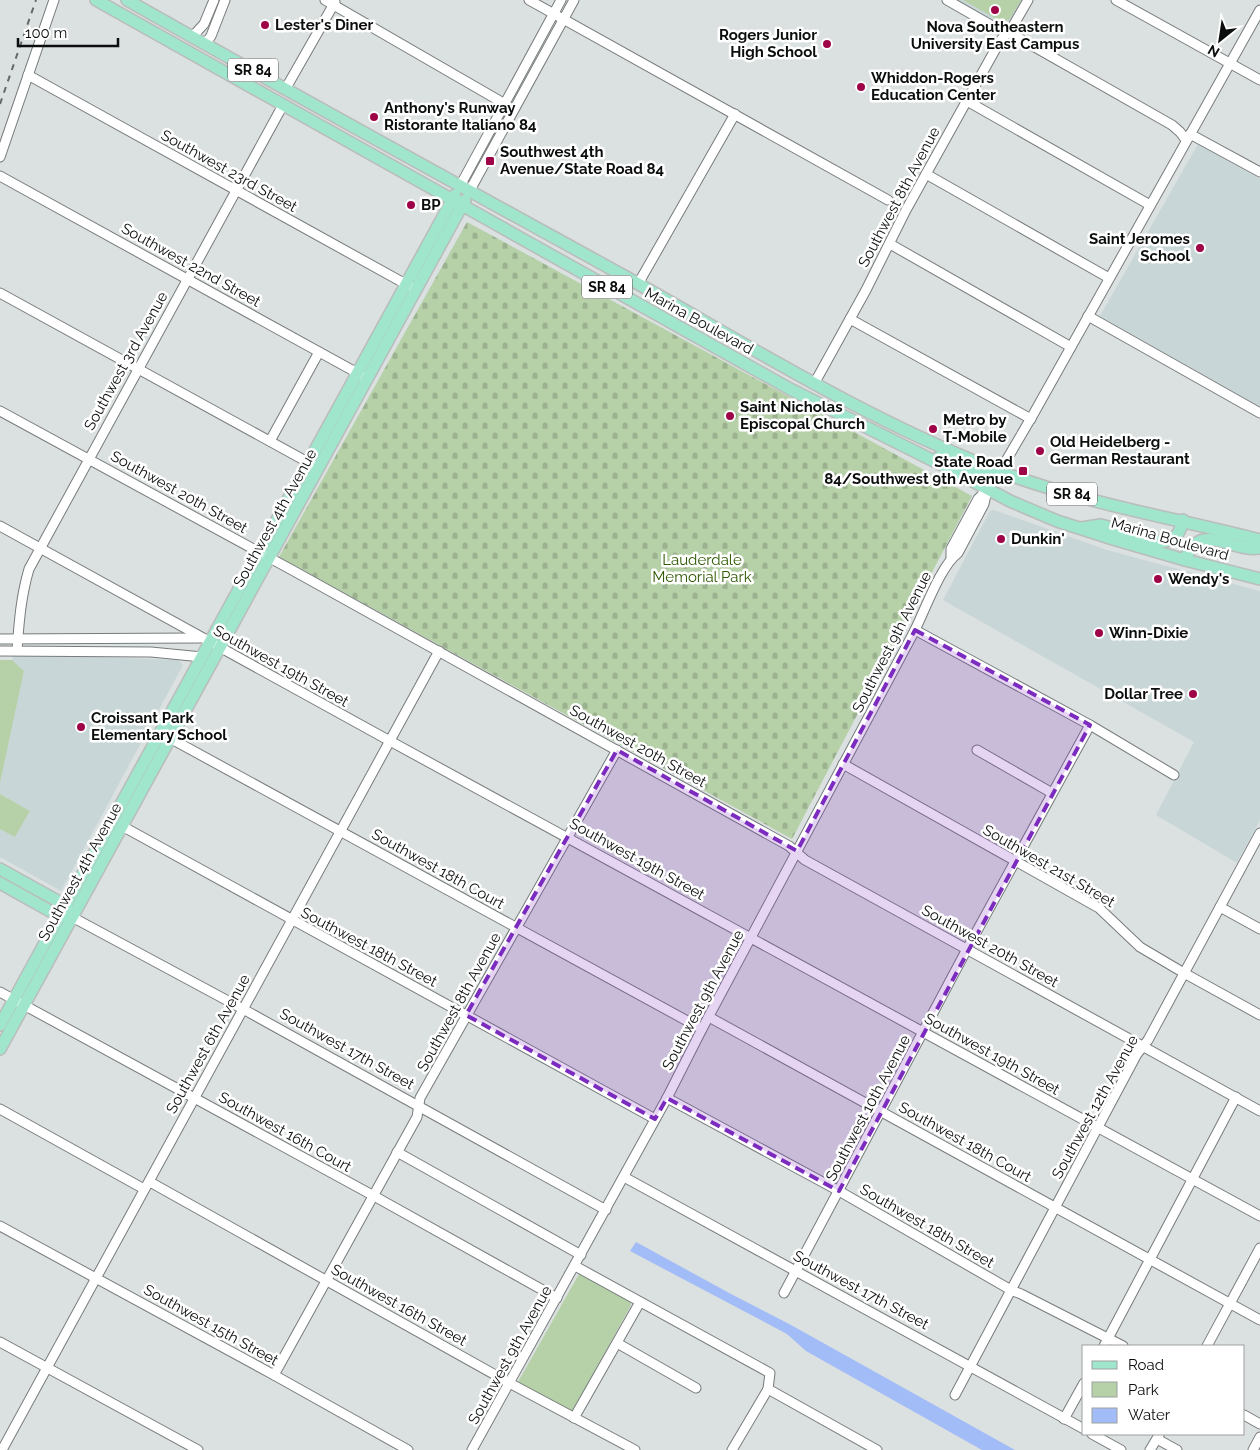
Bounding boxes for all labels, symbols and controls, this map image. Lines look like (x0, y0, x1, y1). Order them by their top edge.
marker: Nova Southeastern University East Campus (989, 4, 1001, 16)
scale bar (18, 15, 118, 47)
north arrow (1195, 15, 1245, 65)
place label: Lester's Diner (275, 16, 373, 34)
place label: Nova Southeastern University East Campus (911, 18, 1079, 53)
marker: Lester's Diner (259, 19, 271, 31)
text: 100 m (25, 24, 67, 42)
place label: Rogers Junior High School (719, 26, 817, 61)
marker: Rogers Junior High School (821, 38, 833, 50)
text: N (1205, 42, 1222, 61)
road number: SR 84 (228, 58, 278, 82)
place label: Whiddon-Rogers Education Center (871, 69, 996, 104)
marker: Whiddon-Rogers Education Center (855, 81, 867, 93)
place label: Anthony's Runway Ristorante Italiano 84 (384, 99, 537, 134)
marker: Anthony's Runway Ristorante Italiano 84 (368, 111, 380, 123)
street label: Southwest 8th Avenue (854, 124, 944, 270)
street label: Southwest 23rd Street (158, 126, 300, 216)
place label: Southwest 4th Avenue/State Road 84 (500, 143, 665, 178)
marker: Southwest 4th Avenue/State Road 84 (484, 155, 496, 167)
place label: BP (421, 196, 441, 214)
marker: BP (405, 199, 417, 211)
street label: Southwest 22nd Street (118, 219, 264, 311)
place label: Saint Jeromes School (1089, 230, 1190, 265)
marker: Saint Jeromes School (1194, 242, 1206, 254)
road number: SR 84 (582, 276, 632, 298)
street label: Marina Boulevard (642, 284, 756, 358)
street label: Southwest 3rd Avenue (80, 288, 172, 433)
place label: Saint Nicholas Episcopal Church (740, 398, 865, 433)
marker: Saint Nicholas Episcopal Church (724, 410, 736, 422)
place label: Metro by T-Mobile (943, 411, 1007, 446)
marker: Metro by T-Mobile (927, 423, 939, 435)
place label: Old Heidelberg - German Restaurant (1050, 433, 1190, 468)
marker: Old Heidelberg - German Restaurant (1034, 445, 1046, 457)
street label: Southwest 4th Avenue (229, 446, 321, 590)
street label: Southwest 20th Street (107, 447, 251, 537)
place label: State Road 84/Southwest 9th Avenue (824, 453, 1013, 488)
marker: State Road 84/Southwest 9th Avenue (1017, 465, 1029, 477)
road number: SR 84 (1047, 482, 1097, 506)
street label: Marina Boulevard (1109, 514, 1231, 564)
place label: Dunkin' (1011, 530, 1065, 548)
marker: Dunkin' (995, 533, 1007, 545)
park label: Lauderdale Memorial Park (652, 551, 752, 586)
street label: Southwest 9th Avenue (849, 568, 935, 716)
place label: Wendy's (1168, 570, 1229, 588)
marker: Wendy's (1152, 573, 1164, 585)
street label: Southwest 19th Street (210, 621, 352, 711)
place label: Winn-Dixie (1109, 624, 1188, 642)
marker: Winn-Dixie (1093, 627, 1105, 639)
place label: Dollar Tree (1104, 685, 1183, 703)
marker: Dollar Tree (1187, 688, 1199, 700)
street label: Southwest 20th Street (566, 701, 710, 791)
place label: Croissant Park Elementary School (91, 709, 227, 744)
marker: Croissant Park Elementary School (75, 721, 87, 733)
street label: Southwest 4th Avenue (34, 800, 126, 944)
street label: Southwest 19th Street (566, 814, 708, 904)
street label: Southwest 21st Street (980, 821, 1118, 911)
street label: Southwest 18th Court (369, 825, 507, 913)
street label: Southwest 20th Street (918, 901, 1062, 991)
street label: Southwest 18th Street (298, 903, 440, 991)
street label: Southwest 9th Avenue (658, 927, 748, 1073)
street label: Southwest 8th Avenue (413, 929, 505, 1075)
street label: Southwest 6th Avenue (162, 971, 254, 1117)
street label: Southwest 17th Street (277, 1005, 417, 1093)
street label: Southwest 19th Street (921, 1009, 1063, 1099)
street label: Southwest 10th Avenue (822, 1032, 914, 1184)
street label: Southwest 12th Avenue (1048, 1032, 1142, 1182)
street label: Southwest 16th Court (216, 1088, 354, 1176)
street label: Southwest 18th Court (896, 1098, 1034, 1186)
street label: Southwest 18th Street (857, 1180, 997, 1272)
street label: Southwest 17th Street (790, 1247, 932, 1333)
street label: Southwest 16th Street (328, 1260, 470, 1350)
street label: Southwest 15th Street (141, 1280, 281, 1370)
street label: Southwest 9th Avenue (464, 1282, 556, 1428)
legend (1082, 1345, 1245, 1435)
text: Road (1128, 1356, 1164, 1374)
text: Park (1128, 1381, 1159, 1399)
text: Water (1128, 1406, 1171, 1424)

